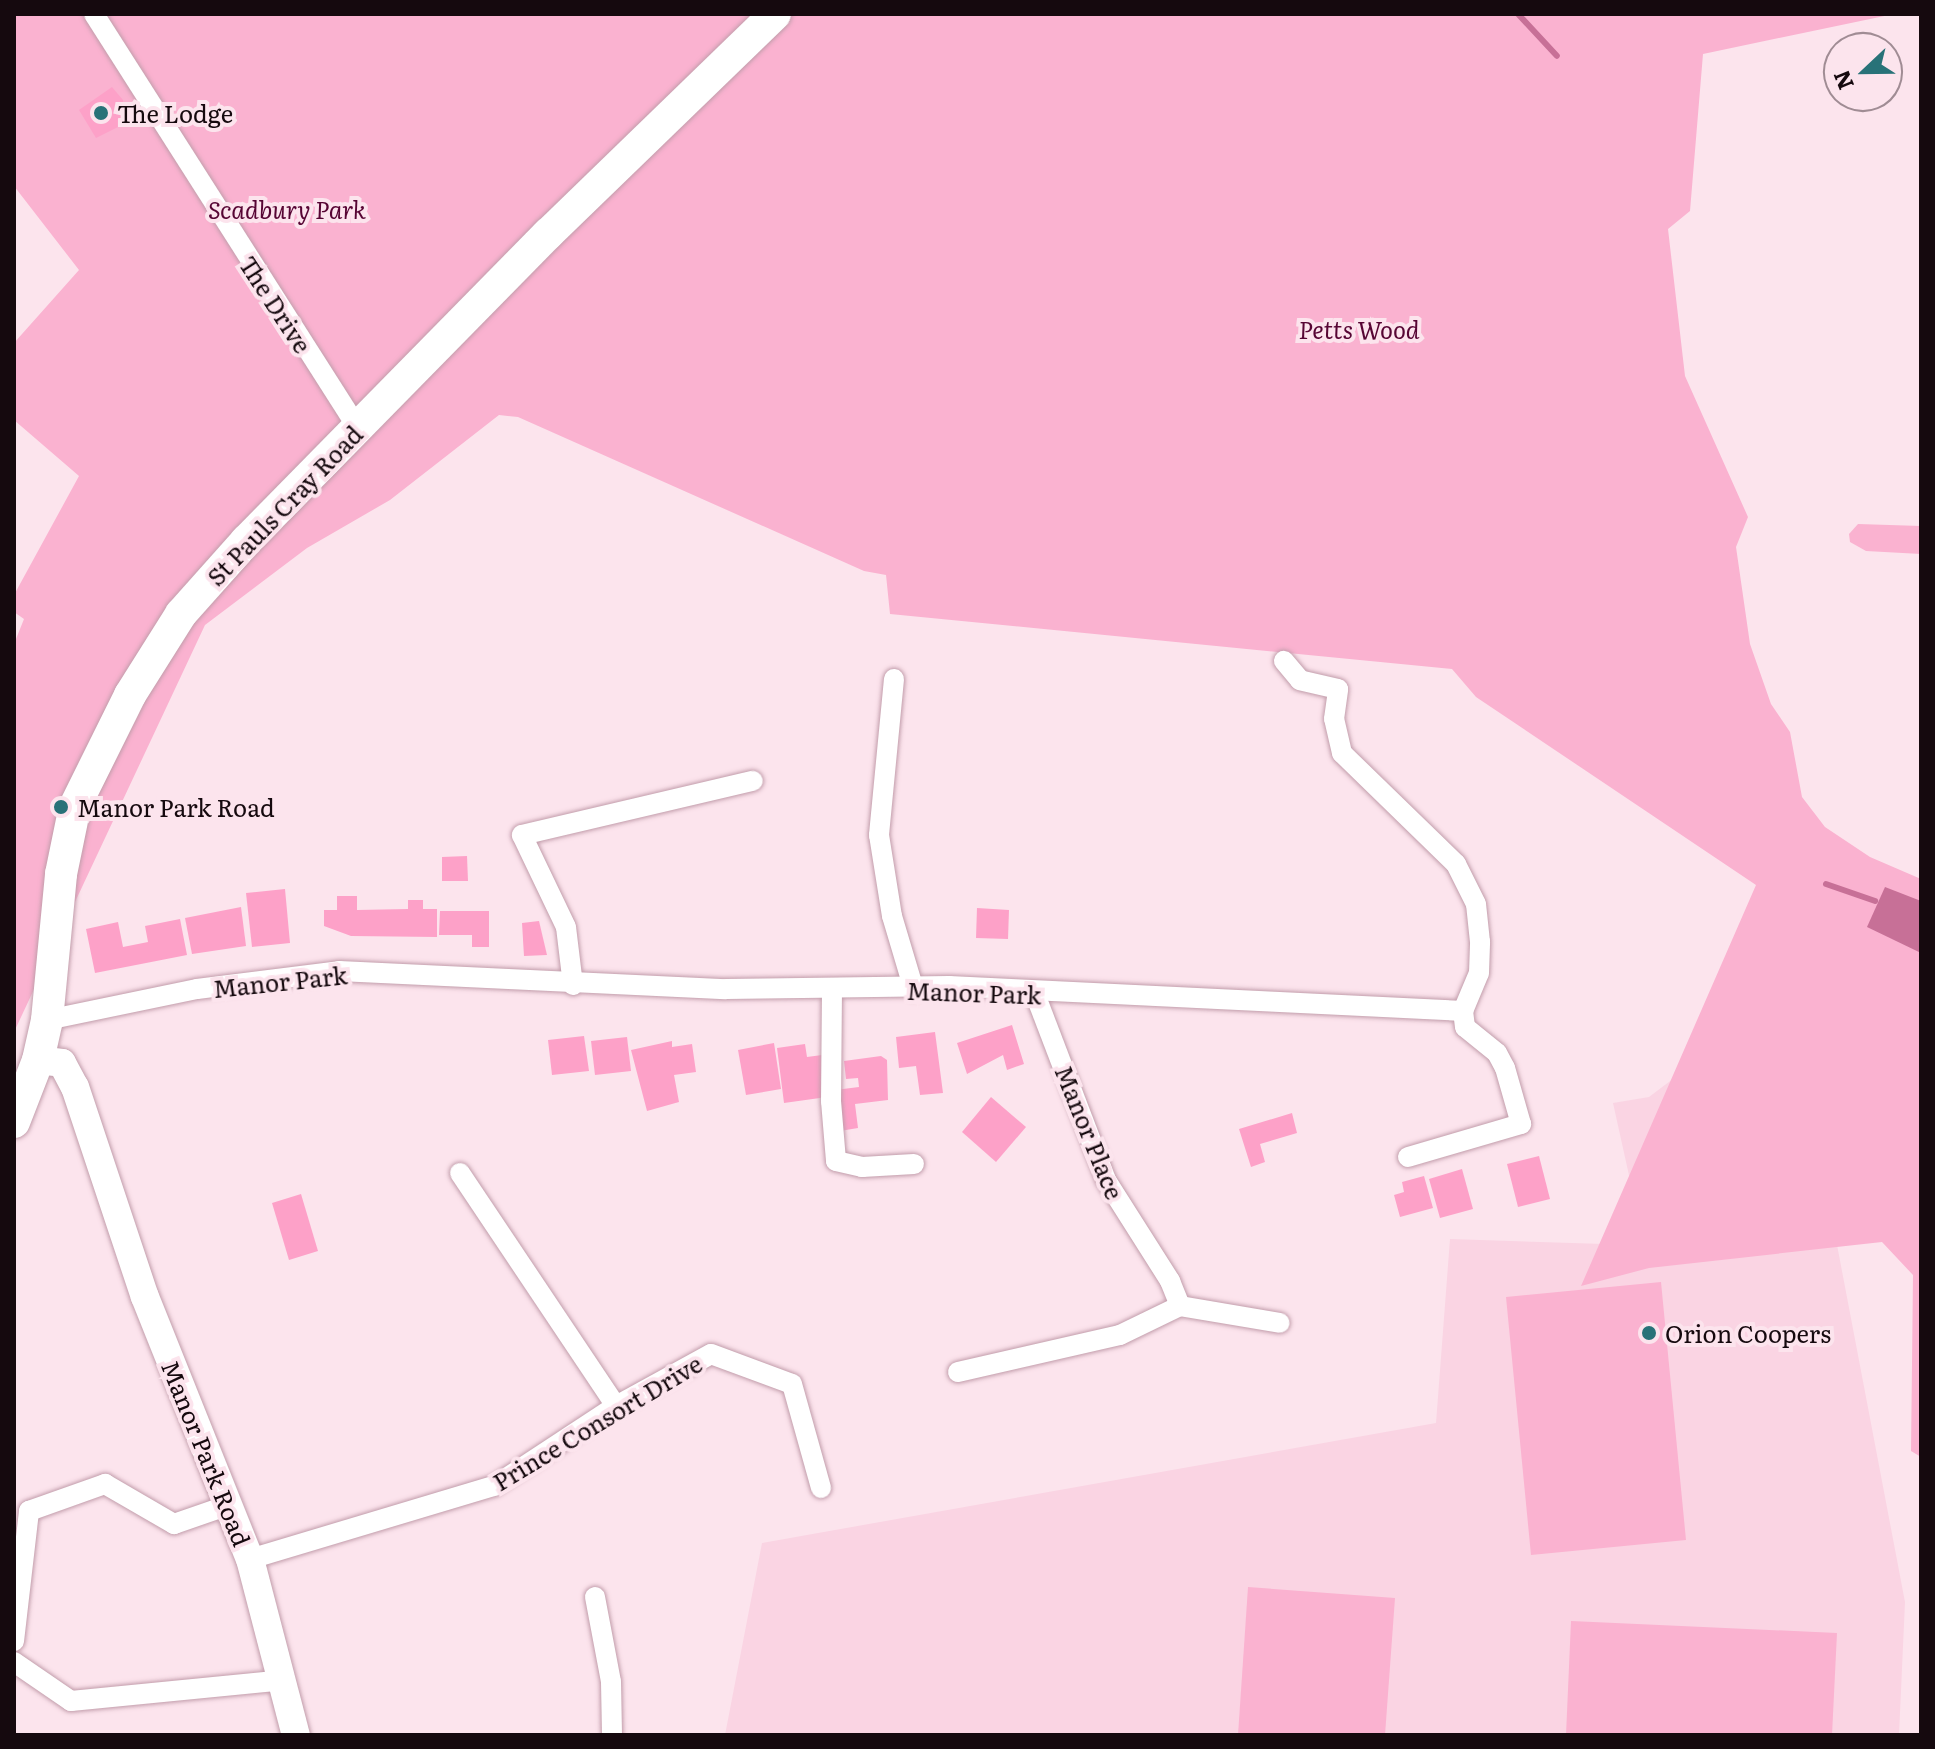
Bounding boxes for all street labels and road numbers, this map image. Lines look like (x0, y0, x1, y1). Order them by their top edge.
street label: The Drive (234, 250, 318, 358)
street label: St Pauls Cray Road (200, 419, 368, 591)
street label: Manor Park (212, 960, 348, 1002)
street label: Manor Park (906, 975, 1042, 1009)
street label: Manor Place (1050, 1061, 1130, 1203)
street label: Prince Consort Drive (487, 1348, 707, 1496)
street label: Manor Park Road (157, 1356, 257, 1550)

